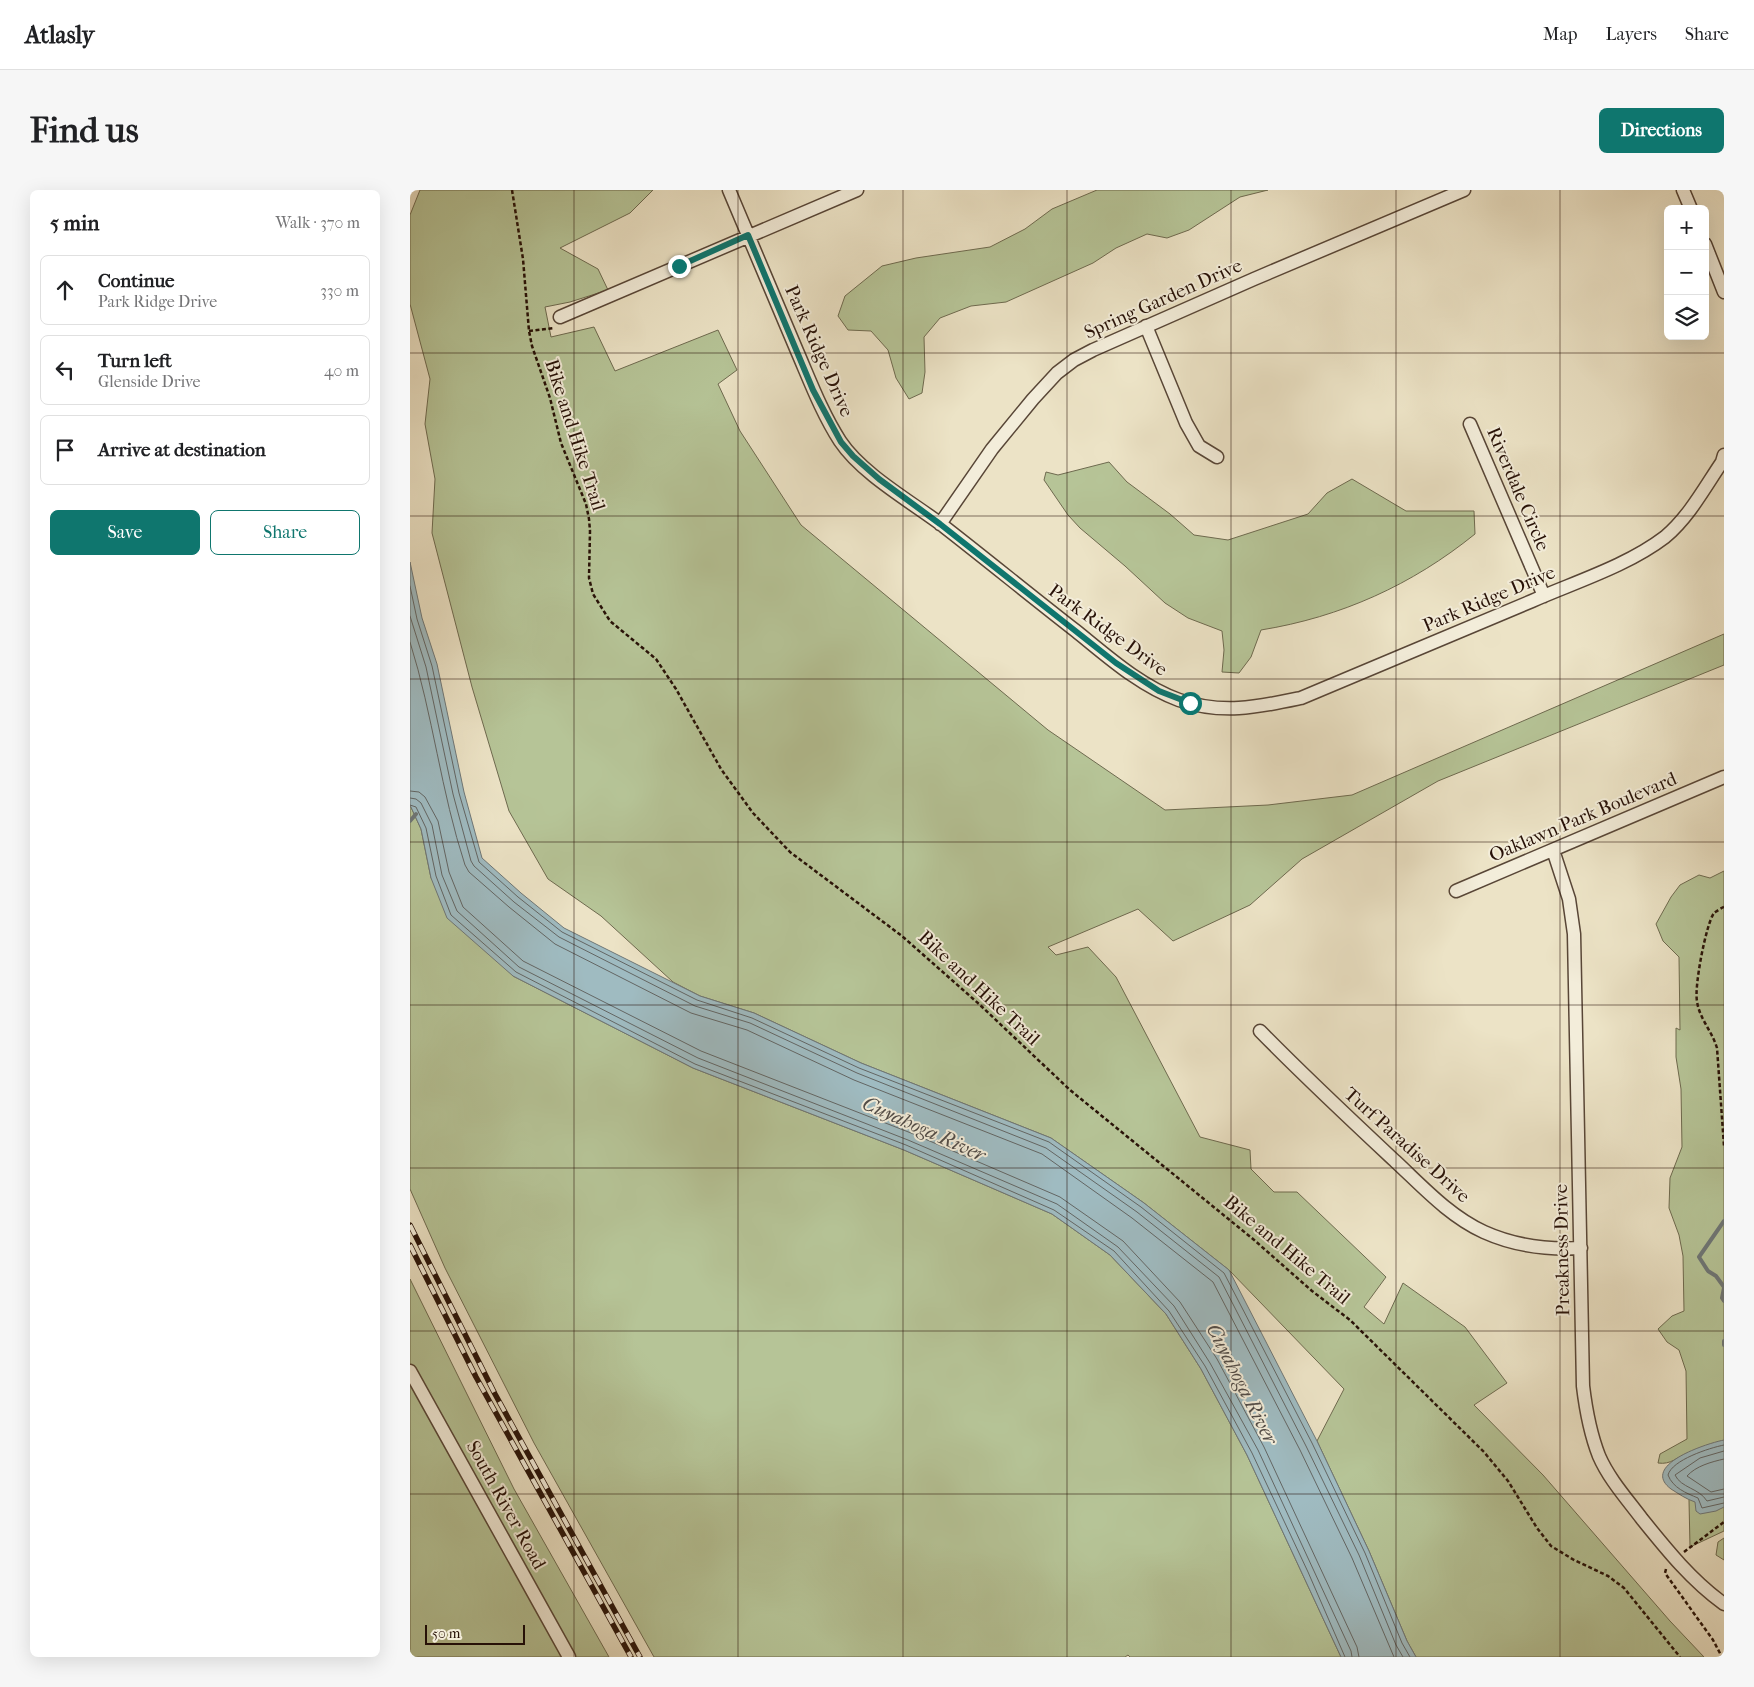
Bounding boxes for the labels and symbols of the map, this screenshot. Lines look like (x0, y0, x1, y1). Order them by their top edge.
street label: Spring Garden Drive (1081, 254, 1245, 344)
route end (668, 255, 691, 278)
street label: Park Ridge Drive (780, 282, 858, 420)
street label: Bike and Hike Trail (540, 356, 610, 514)
street label: Riverdale Circle (1482, 424, 1554, 554)
street label: Park Ridge Drive (1420, 561, 1558, 637)
street label: Park Ridge Drive (1044, 580, 1172, 680)
route start (1179, 692, 1202, 715)
street label: Oaklawn Park Boulevard (1486, 767, 1681, 867)
street label: Bike and Hike Trail (914, 926, 1044, 1050)
street label: Turf Paradise Drive (1340, 1083, 1474, 1207)
water label: Cuyahoga River (859, 1092, 991, 1167)
street label: Preakness Drive (1550, 1184, 1574, 1316)
street label: Bike and Hike Trail (1219, 1191, 1355, 1309)
water label: Cuyahoga River (1202, 1320, 1283, 1450)
street label: South River Road (462, 1437, 551, 1574)
scale bar (425, 1622, 525, 1645)

